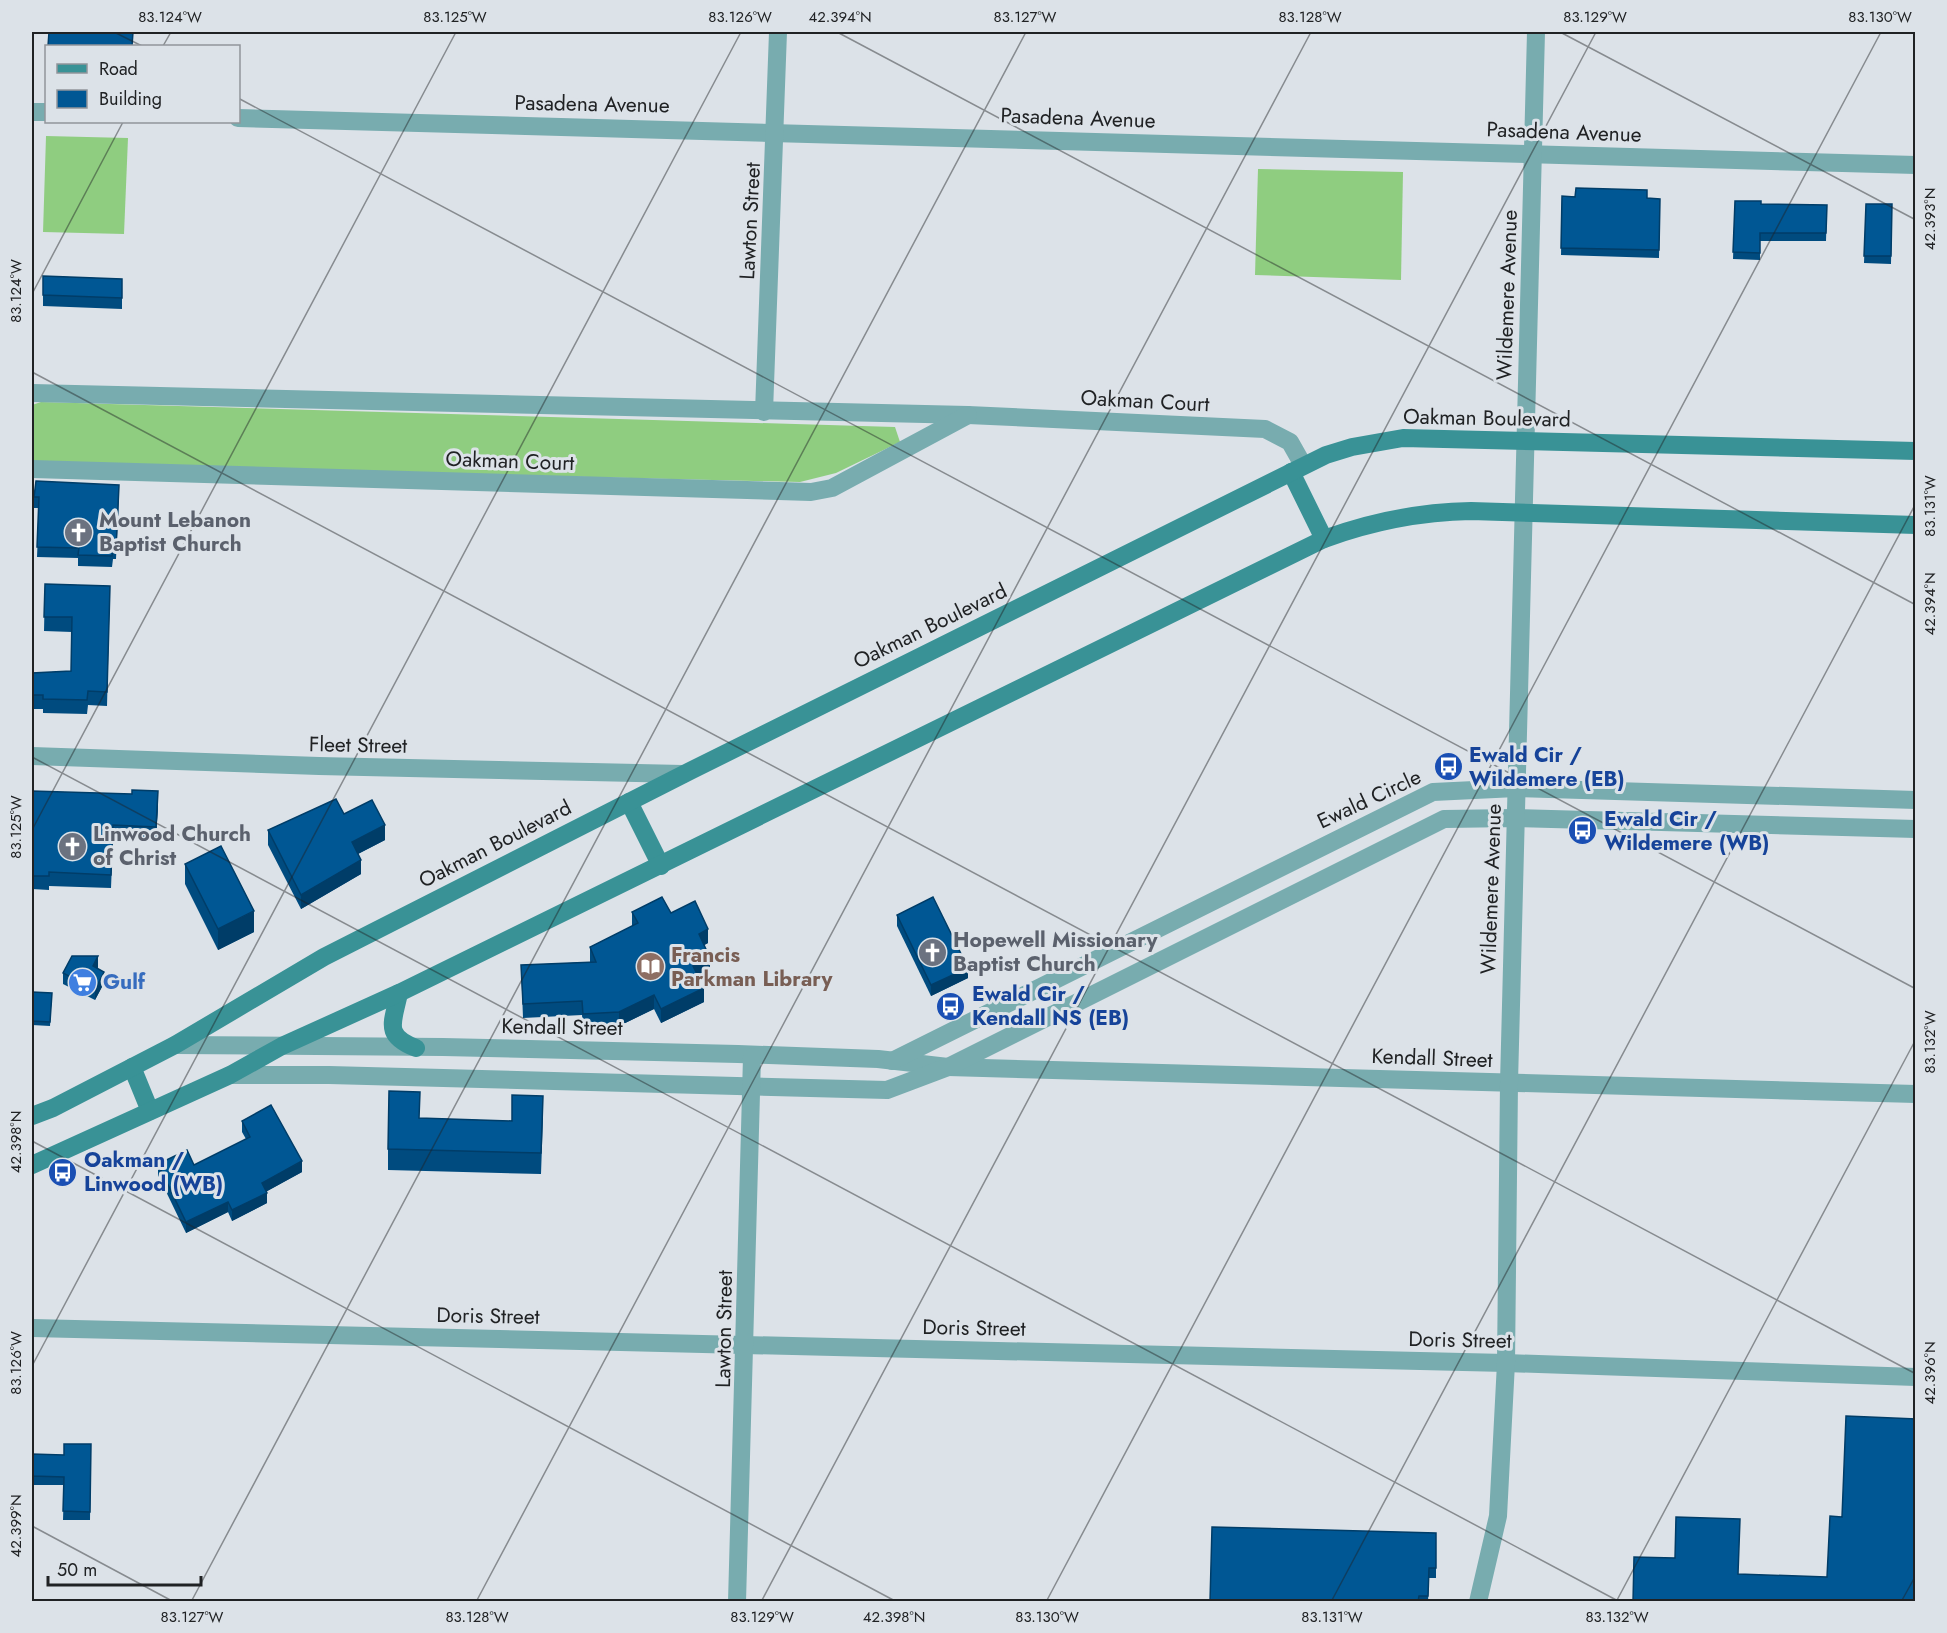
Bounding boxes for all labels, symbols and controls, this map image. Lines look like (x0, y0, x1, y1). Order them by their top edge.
text: 83.124°W (138, 6, 202, 28)
text: 83.125°W (423, 6, 487, 28)
text: 83.126°W (708, 6, 772, 28)
text: 42.394°N (808, 6, 872, 28)
text: 83.127°W (994, 6, 1057, 28)
text: 83.128°W (1278, 6, 1342, 28)
text: 83.129°W (1563, 6, 1627, 28)
text: 83.130°W (1848, 6, 1912, 28)
legend (45, 45, 240, 123)
text: Road (99, 56, 138, 82)
text: Building (99, 86, 162, 112)
street label: Pasadena Avenue (514, 88, 670, 120)
street label: Pasadena Avenue (1000, 100, 1156, 136)
street label: Pasadena Avenue (1486, 114, 1642, 150)
street label: Lawton Street (732, 161, 768, 281)
text: 42.393°N (1919, 188, 1941, 250)
street label: Wildemere Avenue (1489, 209, 1525, 381)
text: 83.124°W (5, 259, 27, 323)
street label: Oakman Court (1080, 383, 1210, 419)
street label: Oakman Boulevard (1403, 402, 1571, 434)
street label: Oakman Court (445, 444, 575, 478)
text: 83.131°W (1919, 475, 1941, 537)
place label: Mount Lebanon Baptist Church (99, 505, 251, 559)
church icon: Mount Lebanon Baptist Church (62, 516, 94, 548)
text: 42.394°N (1919, 572, 1941, 636)
street label: Oakman Boulevard (848, 576, 1012, 676)
street label: Fleet Street (309, 729, 407, 761)
place label: Ewald Cir / Wildemere (EB) (1469, 740, 1625, 794)
bus stop icon: Ewald Cir / Wildemere (EB) (1432, 751, 1464, 783)
street label: Ewald Circle (1312, 762, 1426, 836)
street label: Oakman Boulevard (413, 793, 577, 895)
text: 83.125°W (5, 795, 27, 859)
street label: Wildemere Avenue (1473, 803, 1509, 975)
place label: Ewald Cir / Wildemere (WB) (1604, 804, 1769, 858)
bus stop icon: Ewald Cir / Wildemere (WB) (1567, 815, 1599, 847)
place label: Linwood Church of Christ (93, 819, 251, 873)
church icon: Linwood Church of Christ (56, 830, 88, 862)
place label: Hopewell Missionary Baptist Church (953, 925, 1158, 979)
church icon: Hopewell Missionary Baptist Church (916, 936, 948, 968)
place label: Francis Parkman Library (671, 940, 833, 994)
library icon: Francis Parkman Library (634, 951, 666, 983)
supermarket icon: Gulf (66, 966, 98, 998)
place label: Gulf (103, 967, 146, 997)
place label: Ewald Cir / Kendall NS (EB) (972, 979, 1129, 1033)
bus stop icon: Ewald Cir / Kendall NS (EB) (935, 990, 967, 1022)
text: 83.132°W (1919, 1010, 1941, 1074)
street label: Kendall Street (501, 1011, 623, 1043)
street label: Kendall Street (1371, 1041, 1493, 1075)
text: 42.398°N (5, 1111, 27, 1173)
place label: Oakman / Linwood (WB) (84, 1145, 223, 1199)
bus stop icon: Oakman / Linwood (WB) (47, 1156, 79, 1188)
street label: Lawton Street (708, 1270, 740, 1388)
street label: Doris Street (436, 1300, 540, 1332)
street label: Doris Street (922, 1312, 1026, 1344)
street label: Doris Street (1408, 1324, 1512, 1356)
text: 83.126°W (5, 1331, 27, 1395)
text: 42.396°N (1919, 1341, 1941, 1405)
text: 42.399°N (5, 1494, 27, 1558)
scale bar (48, 1549, 201, 1587)
text: 50 m (57, 1557, 97, 1583)
text: 83.127°W (161, 1606, 224, 1628)
text: 83.128°W (445, 1606, 509, 1628)
text: 83.129°W (730, 1606, 794, 1628)
text: 42.398°N (863, 1606, 925, 1628)
text: 83.130°W (1015, 1606, 1079, 1628)
text: 83.131°W (1301, 1606, 1363, 1628)
text: 83.132°W (1585, 1606, 1649, 1628)

